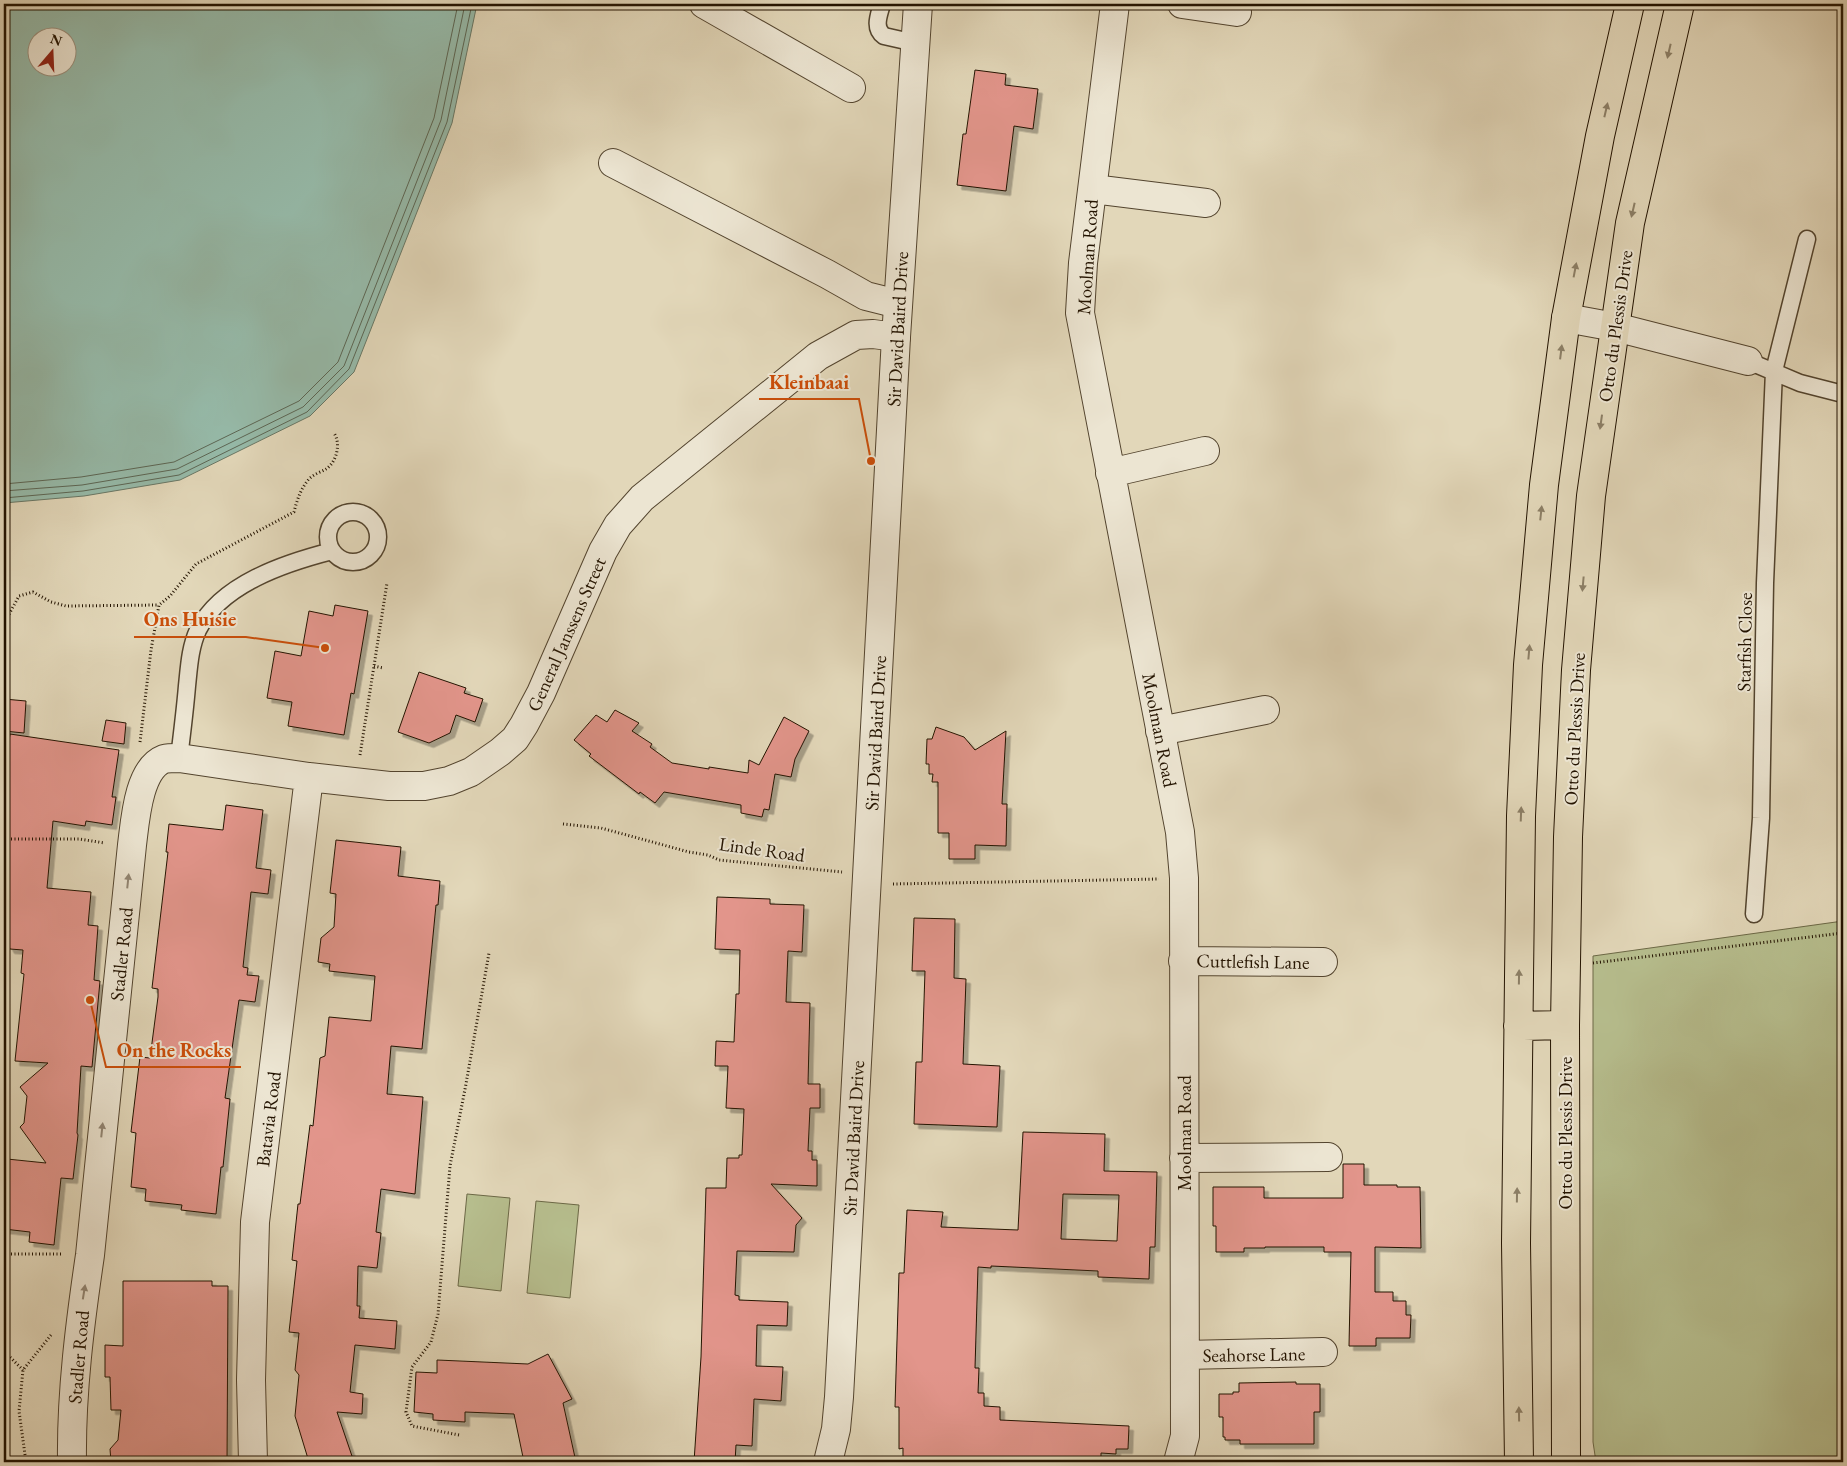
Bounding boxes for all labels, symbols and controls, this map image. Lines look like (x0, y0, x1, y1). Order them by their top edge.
north arrow (28, 28, 78, 78)
text: N (48, 29, 65, 50)
one-way arrow (1665, 44, 1673, 59)
one-way arrow (1602, 103, 1610, 118)
street label: Moolman Road (1071, 198, 1104, 316)
one-way arrow (1629, 202, 1637, 217)
street label: Otto du Plessis Drive (1592, 249, 1639, 404)
street label: Sir David Baird Drive (881, 251, 914, 407)
one-way arrow (1571, 261, 1579, 277)
one-way arrow (1558, 344, 1566, 360)
callout: Kleinbaai (759, 364, 859, 399)
text: Kleinbaai (769, 369, 849, 395)
one-way arrow (1597, 415, 1605, 431)
one-way arrow (1537, 505, 1545, 521)
street label: General Janssens Street (521, 553, 612, 715)
one-way arrow (1579, 576, 1587, 592)
street label: Starfish Close (1731, 592, 1758, 692)
callout: Ons Huisie (134, 602, 246, 637)
text: Ons Huisie (144, 606, 236, 632)
one-way arrow (1525, 644, 1533, 660)
street label: Otto du Plessis Drive (1558, 652, 1591, 806)
street label: Sir David Baird Drive (859, 655, 892, 811)
street label: Moolman Road (1136, 671, 1183, 790)
one-way arrow (1517, 806, 1525, 822)
street label: Linde Road (717, 831, 807, 868)
one-way arrow (124, 873, 132, 889)
street label: Stadler Road (104, 906, 139, 1002)
street label: Cuttlefish Lane (1196, 948, 1310, 975)
one-way arrow (1515, 969, 1523, 985)
callout: On the Rocks (106, 1032, 241, 1067)
text: On the Rocks (117, 1037, 231, 1063)
street label: Otto du Plessis Drive (1553, 1057, 1578, 1209)
street label: Sir David Baird Drive (837, 1060, 870, 1216)
street label: Batavia Road (250, 1070, 287, 1168)
street label: Moolman Road (1172, 1075, 1197, 1191)
one-way arrow (98, 1122, 106, 1138)
one-way arrow (1513, 1186, 1521, 1202)
one-way arrow (81, 1283, 89, 1299)
street label: Stadler Road (62, 1309, 95, 1405)
street label: Seahorse Lane (1202, 1341, 1306, 1368)
one-way arrow (1515, 1405, 1523, 1421)

